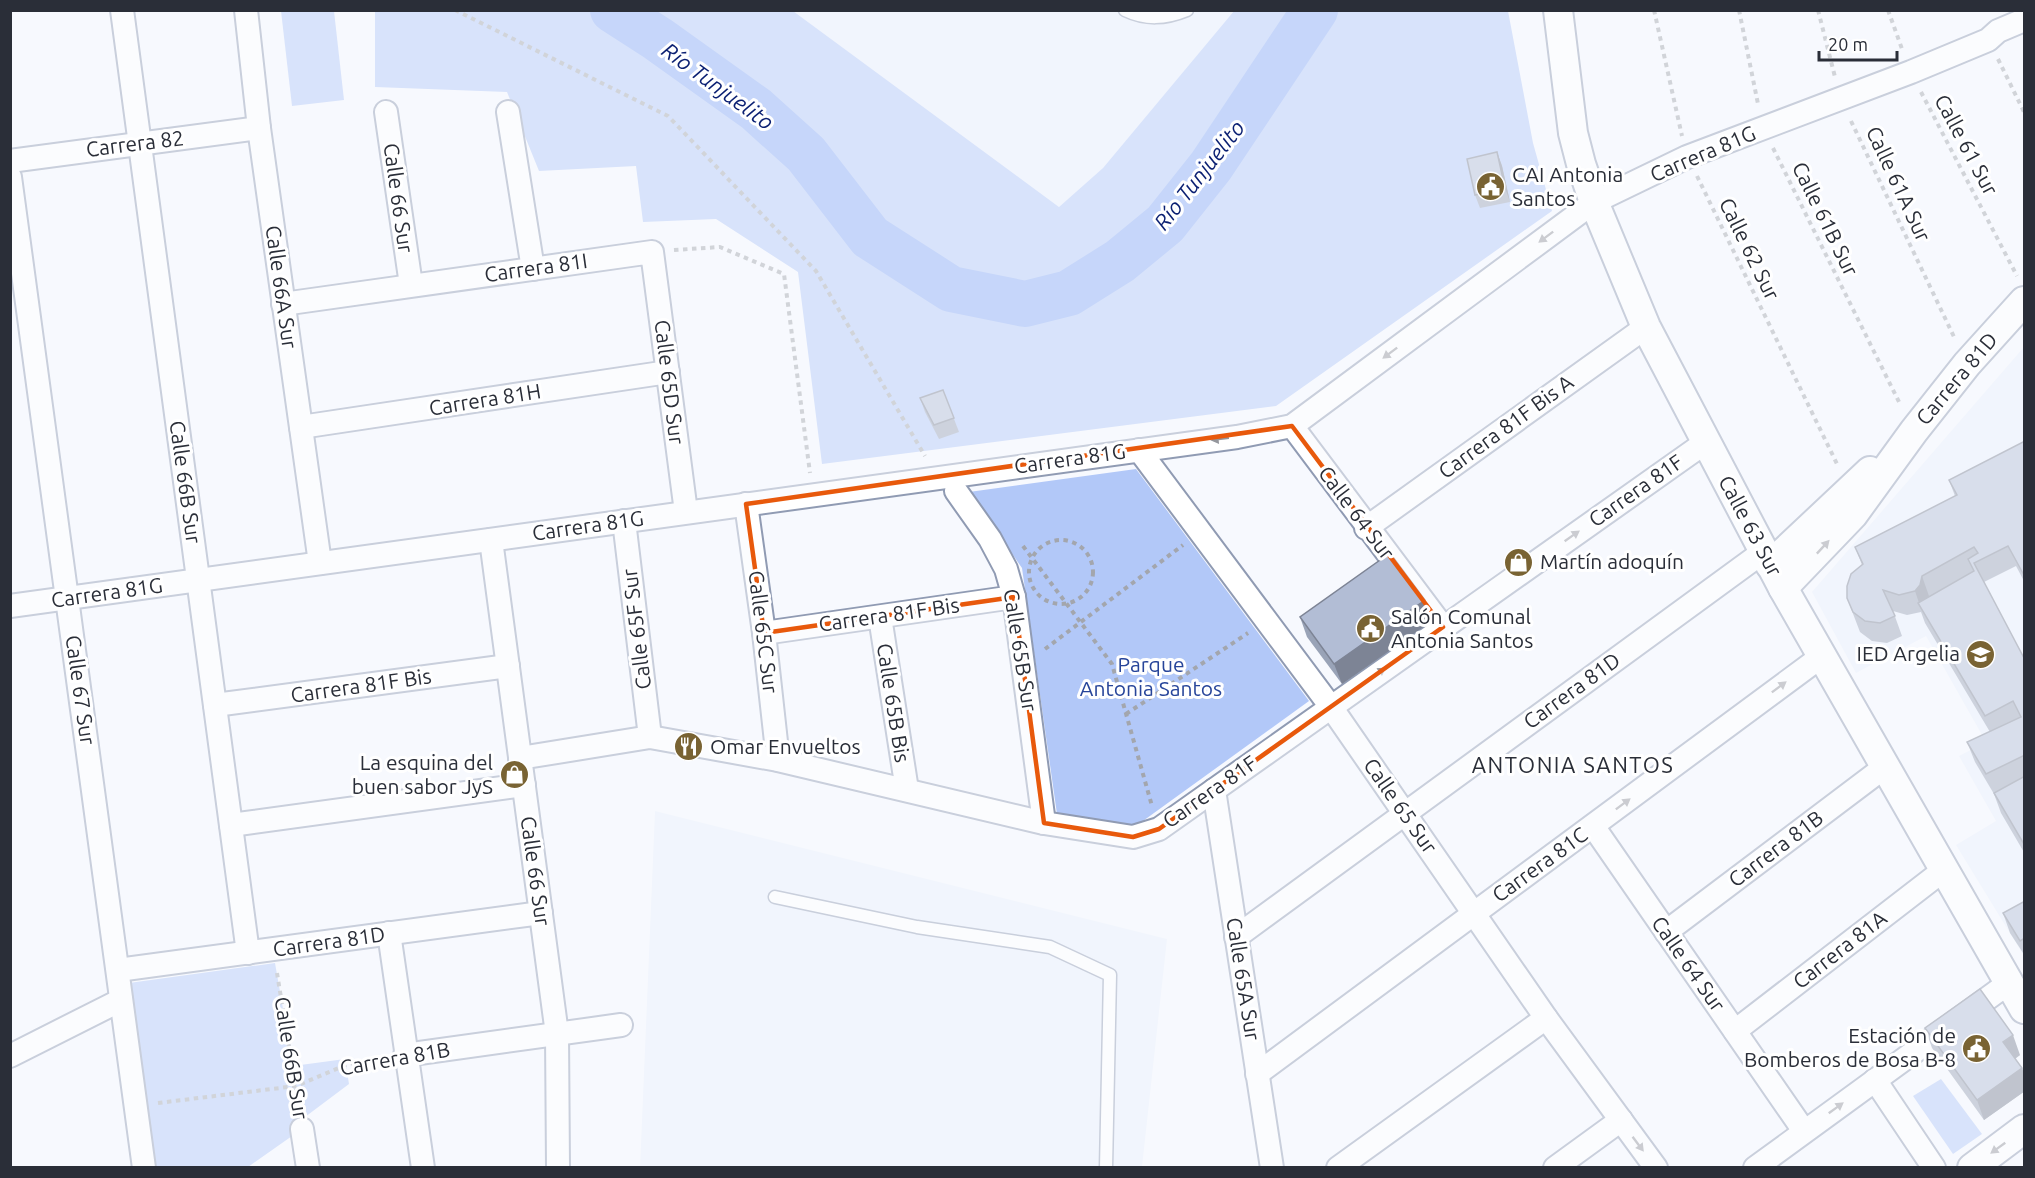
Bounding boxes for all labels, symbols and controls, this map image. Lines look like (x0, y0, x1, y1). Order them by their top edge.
scale bar (1819, 24, 1897, 62)
text: 20 m (1828, 34, 1868, 54)
water label: Río Tunjuelito (658, 37, 779, 134)
street label: Calle 61 Sur (1930, 90, 2003, 199)
water label: Río Tunjuelito (1148, 115, 1249, 234)
street label: Carrera 81G (1646, 120, 1759, 186)
street label: Calle 61A Sur (1862, 122, 1936, 245)
street label: Carrera 82 (85, 125, 185, 161)
street label: Calle 66 Sur (379, 141, 419, 254)
street label: Calle 61B Sur (1788, 158, 1864, 280)
place label: CAI Antonia Santos (1512, 162, 1623, 210)
public building icon: CAI Antonia Santos (1475, 171, 1507, 203)
street label: Calle 62 Sur (1715, 194, 1785, 304)
street label: Calle 66A Sur (261, 224, 303, 350)
one-way arrow (1539, 230, 1554, 242)
street label: Carrera 81I (483, 248, 589, 286)
street label: Calle 65D Sur (650, 318, 690, 446)
street label: Carrera 81D (1911, 327, 2002, 429)
one-way arrow (1382, 347, 1398, 359)
street label: Carrera 81F Bis A (1434, 369, 1578, 483)
street label: Carrera 81H (427, 378, 543, 420)
street label: Calle 66B Sur (165, 419, 206, 545)
one-way arrow (1211, 434, 1230, 444)
street label: Carrera 81G (1013, 438, 1127, 478)
street label: Carrera 81F (1584, 449, 1687, 531)
street label: Calle 64 Sur (1314, 461, 1400, 564)
street label: Calle 63 Sur (1714, 471, 1787, 580)
street label: Carrera 81G (531, 505, 645, 545)
one-way arrow (1563, 530, 1579, 542)
one-way arrow (1816, 540, 1830, 554)
shop icon: Martín adoquín (1503, 546, 1535, 578)
place label: Martín adoquín (1540, 549, 1684, 573)
street label: Calle 65F Sur (617, 567, 655, 691)
street label: Calle 65C Sur (745, 569, 783, 695)
street label: Carrera 81G (50, 572, 164, 612)
street label: Calle 65B Sur (999, 587, 1043, 713)
street label: Carrera 81F Bis (817, 592, 961, 636)
place label: Salón Comunal Antonia Santos (1391, 604, 1533, 652)
public building icon: Salón Comunal Antonia Santos (1354, 613, 1386, 645)
street label: Calle 67 Sur (61, 633, 101, 746)
school or university icon: IED Argelia (1965, 638, 1997, 670)
street label: Calle 65B Bis (873, 641, 915, 764)
place label: IED Argelia (1857, 641, 1960, 665)
street label: Carrera 81D (1519, 647, 1624, 733)
park label: Parque Antonia Santos (1080, 652, 1222, 700)
street label: Carrera 81F Bis (289, 663, 433, 707)
one-way arrow (1370, 667, 1386, 679)
one-way arrow (1771, 681, 1787, 693)
restaurant icon: Omar Envueltos (673, 731, 705, 763)
place label: Omar Envueltos (710, 734, 861, 758)
place label: La esquina del buen sabor JyS (352, 750, 493, 798)
street label: Carrera 81F (1158, 750, 1261, 832)
district label: ANTONIA SANTOS (1472, 752, 1674, 777)
street label: Calle 65 Sur (1359, 753, 1442, 858)
shop icon: La esquina del buen sabor JyS (498, 759, 530, 791)
one-way arrow (1615, 798, 1631, 810)
street label: Carrera 81B (1724, 805, 1827, 891)
street label: Calle 66 Sur (516, 814, 556, 927)
street label: Carrera 81C (1487, 822, 1592, 907)
street label: Carrera 81A (1788, 905, 1891, 993)
street label: Calle 64 Sur (1647, 911, 1730, 1016)
street label: Calle 65A Sur (1222, 916, 1266, 1042)
street label: Carrera 81D (271, 921, 387, 961)
street label: Calle 66B Sur (270, 995, 314, 1121)
place label: Estación de Bomberos de Bosa B-8 (1744, 1023, 1956, 1071)
public building icon: Estación de Bomberos de Bosa B-8 (1961, 1032, 1993, 1064)
street label: Carrera 81B (338, 1036, 452, 1080)
one-way arrow (1827, 1102, 1843, 1114)
one-way arrow (1632, 1136, 1644, 1151)
one-way arrow (1991, 1142, 2006, 1154)

